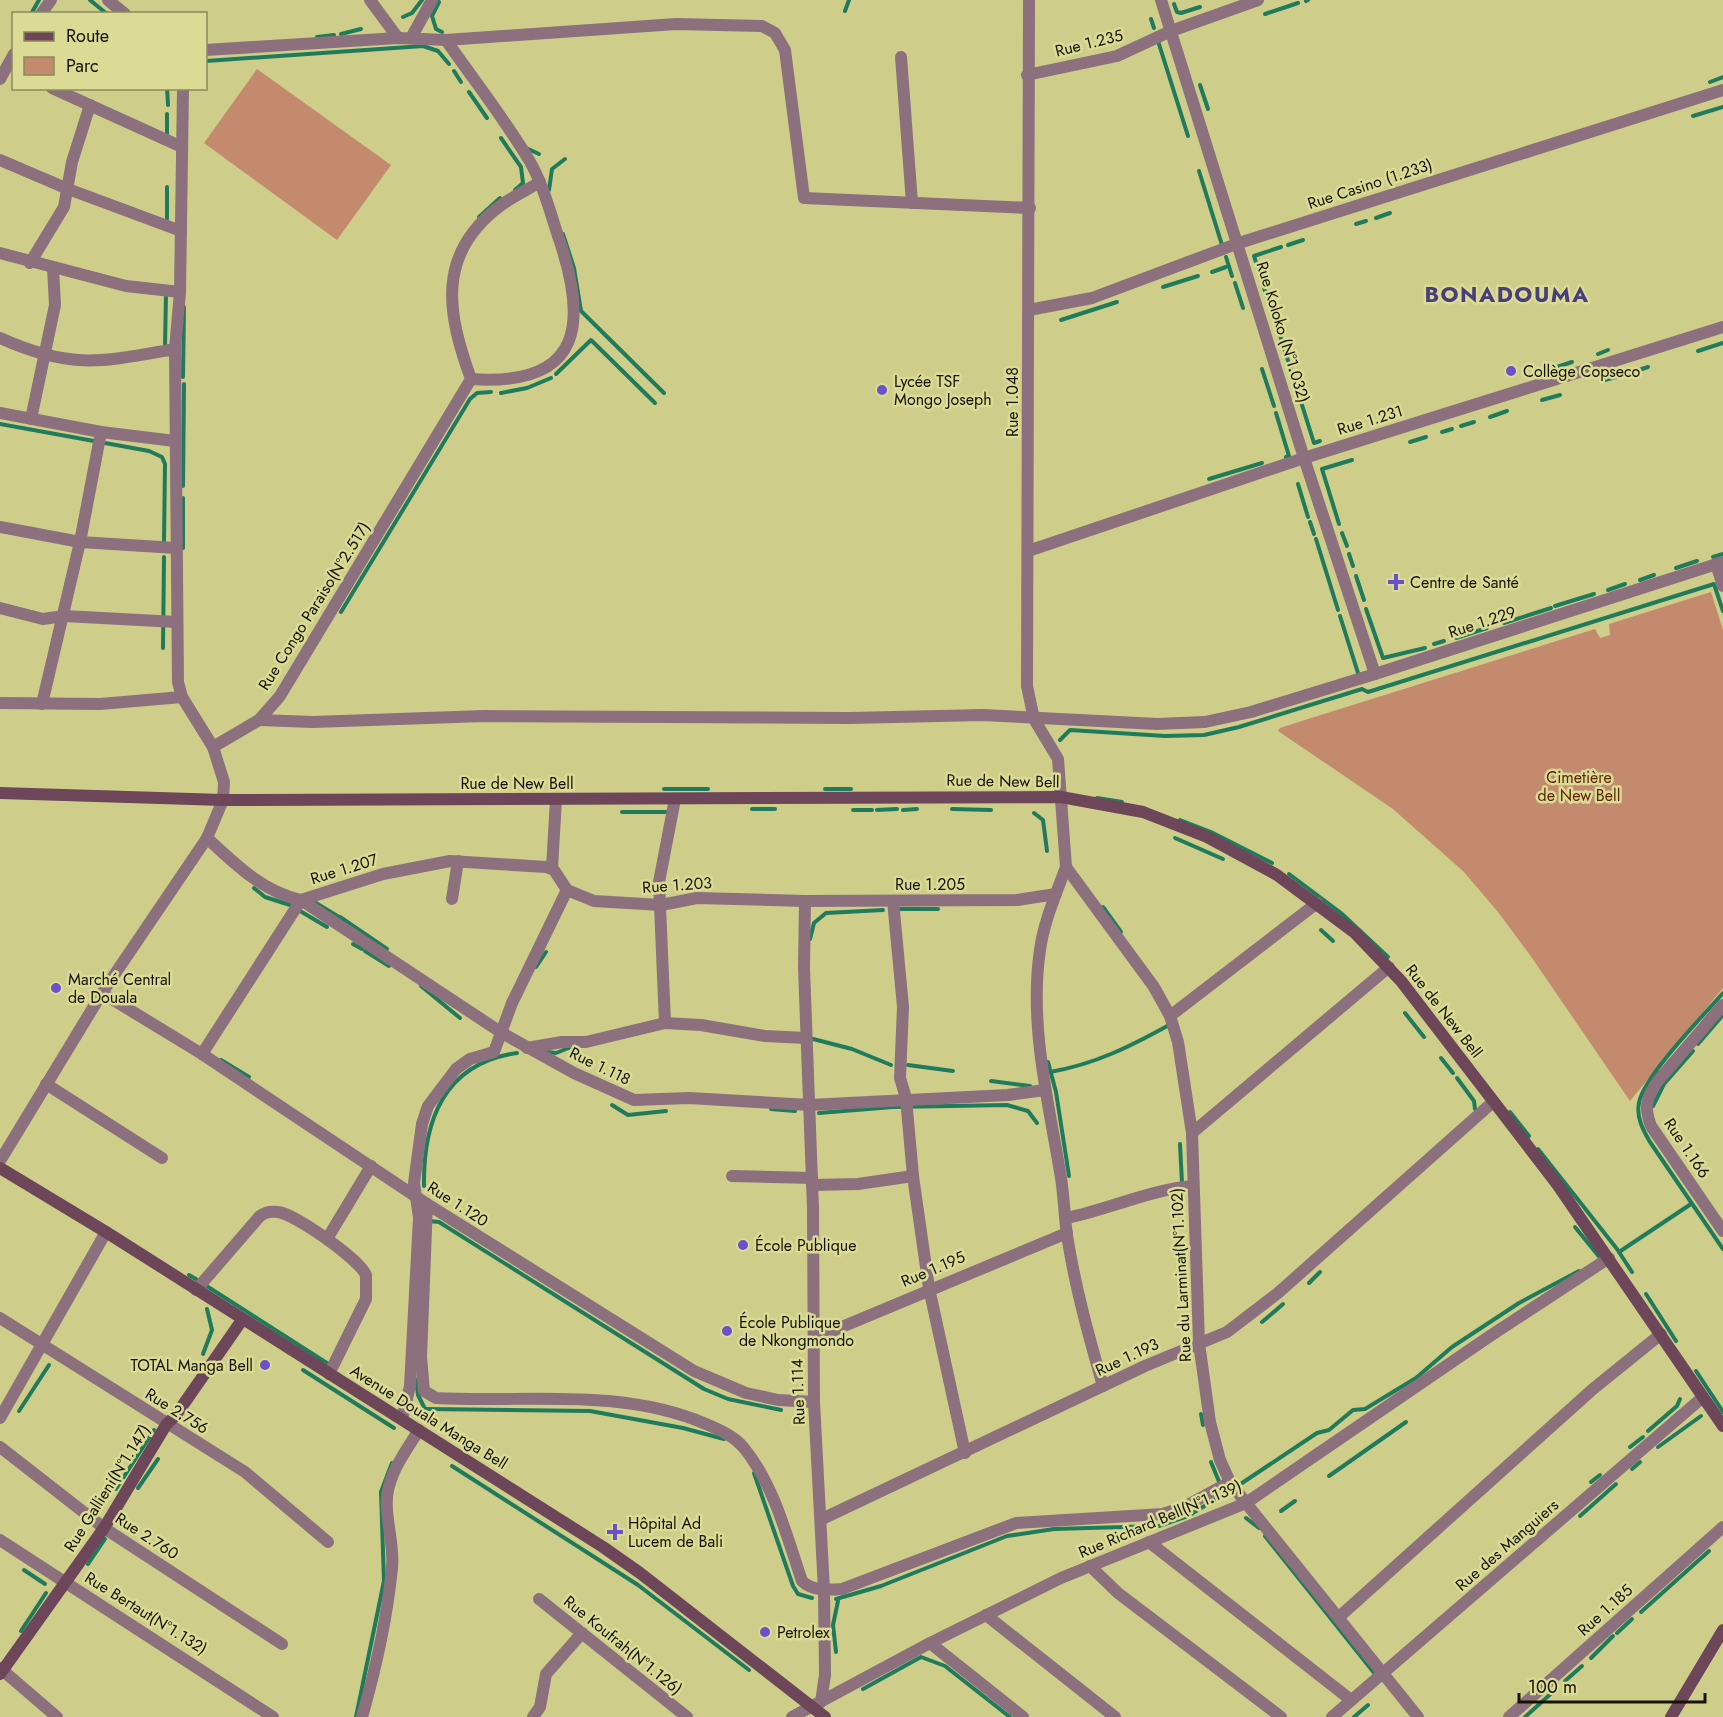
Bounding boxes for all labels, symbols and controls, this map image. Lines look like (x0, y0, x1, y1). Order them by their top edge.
legend (12, 12, 207, 90)
text: Route (66, 23, 109, 49)
street label: Rue 1.235 (1053, 23, 1125, 63)
text: Parc (66, 53, 99, 79)
street label: Rue Casino (1.233) (1305, 153, 1435, 215)
street label: Rue Koloko (N°1.032) (1251, 259, 1315, 405)
district label: BONADOUMA (1424, 278, 1590, 310)
place label: Collège Copseco (1523, 360, 1641, 383)
marker: Collège Copseco (1504, 364, 1518, 378)
street label: Rue 1.048 (1001, 367, 1024, 437)
place label: Lycée TSF Mongo Joseph (894, 370, 992, 411)
marker: Lycée TSF Mongo Joseph (875, 383, 889, 397)
street label: Rue 1.231 (1334, 399, 1406, 441)
street label: Rue Congo Paraiso(N°2.517) (253, 517, 375, 695)
place label: Centre de Santé (1410, 571, 1519, 594)
marker: Centre de Santé (1387, 573, 1405, 591)
street label: Rue 1.229 (1445, 600, 1519, 644)
park label: Cimetière de New Bell (1538, 766, 1620, 807)
street label: Rue de New Bell (946, 769, 1060, 793)
street label: Rue de New Bell (460, 772, 574, 795)
street label: Rue 1.207 (307, 848, 381, 890)
street label: Rue 1.203 (641, 871, 713, 899)
street label: Rue 1.205 (895, 873, 965, 896)
street label: Rue de New Bell (1400, 959, 1488, 1063)
place label: Marché Central de Douala (68, 968, 171, 1009)
marker: Marché Central de Douala (49, 981, 63, 995)
street label: Rue 1.118 (566, 1041, 634, 1091)
street label: Rue 1.166 (1658, 1113, 1716, 1183)
street label: Rue 1.120 (423, 1176, 493, 1232)
street label: Rue du Larminat(N°1.102) (1165, 1187, 1197, 1363)
place label: École Publique (755, 1234, 856, 1257)
marker: École Publique (736, 1238, 750, 1252)
street label: Rue 1.195 (897, 1245, 969, 1293)
place label: École Publique de Nkongmondo (739, 1311, 854, 1352)
marker: École Publique de Nkongmondo (720, 1324, 734, 1338)
street label: Rue 1.193 (1092, 1332, 1163, 1382)
place label: TOTAL Manga Bell (131, 1354, 253, 1377)
marker: TOTAL Manga Bell (258, 1358, 272, 1372)
street label: Avenue Douala Manga Bell (346, 1359, 512, 1475)
street label: Rue 1.114 (785, 1359, 811, 1425)
street label: Rue 2.756 (141, 1382, 213, 1440)
street label: Rue Gallieni(N°1.147) (58, 1420, 156, 1556)
street label: Rue Richard Bell(N°1.139) (1075, 1474, 1245, 1564)
street label: Rue des Manguiers (1450, 1494, 1564, 1596)
street label: Rue 2.760 (111, 1507, 183, 1565)
place label: Hôpital Ad Lucem de Bali (628, 1512, 723, 1553)
marker: Hôpital Ad Lucem de Bali (606, 1523, 624, 1541)
street label: Rue Bertaut(N°1.132) (80, 1566, 212, 1660)
street label: Rue 1.185 (1572, 1579, 1638, 1641)
street label: Rue Koufrah(N°1.126) (559, 1590, 687, 1700)
place label: Petrolex (777, 1621, 830, 1644)
marker: Petrolex (758, 1625, 772, 1639)
scale bar (1519, 1666, 1705, 1704)
text: 100 m (1528, 1674, 1577, 1700)

